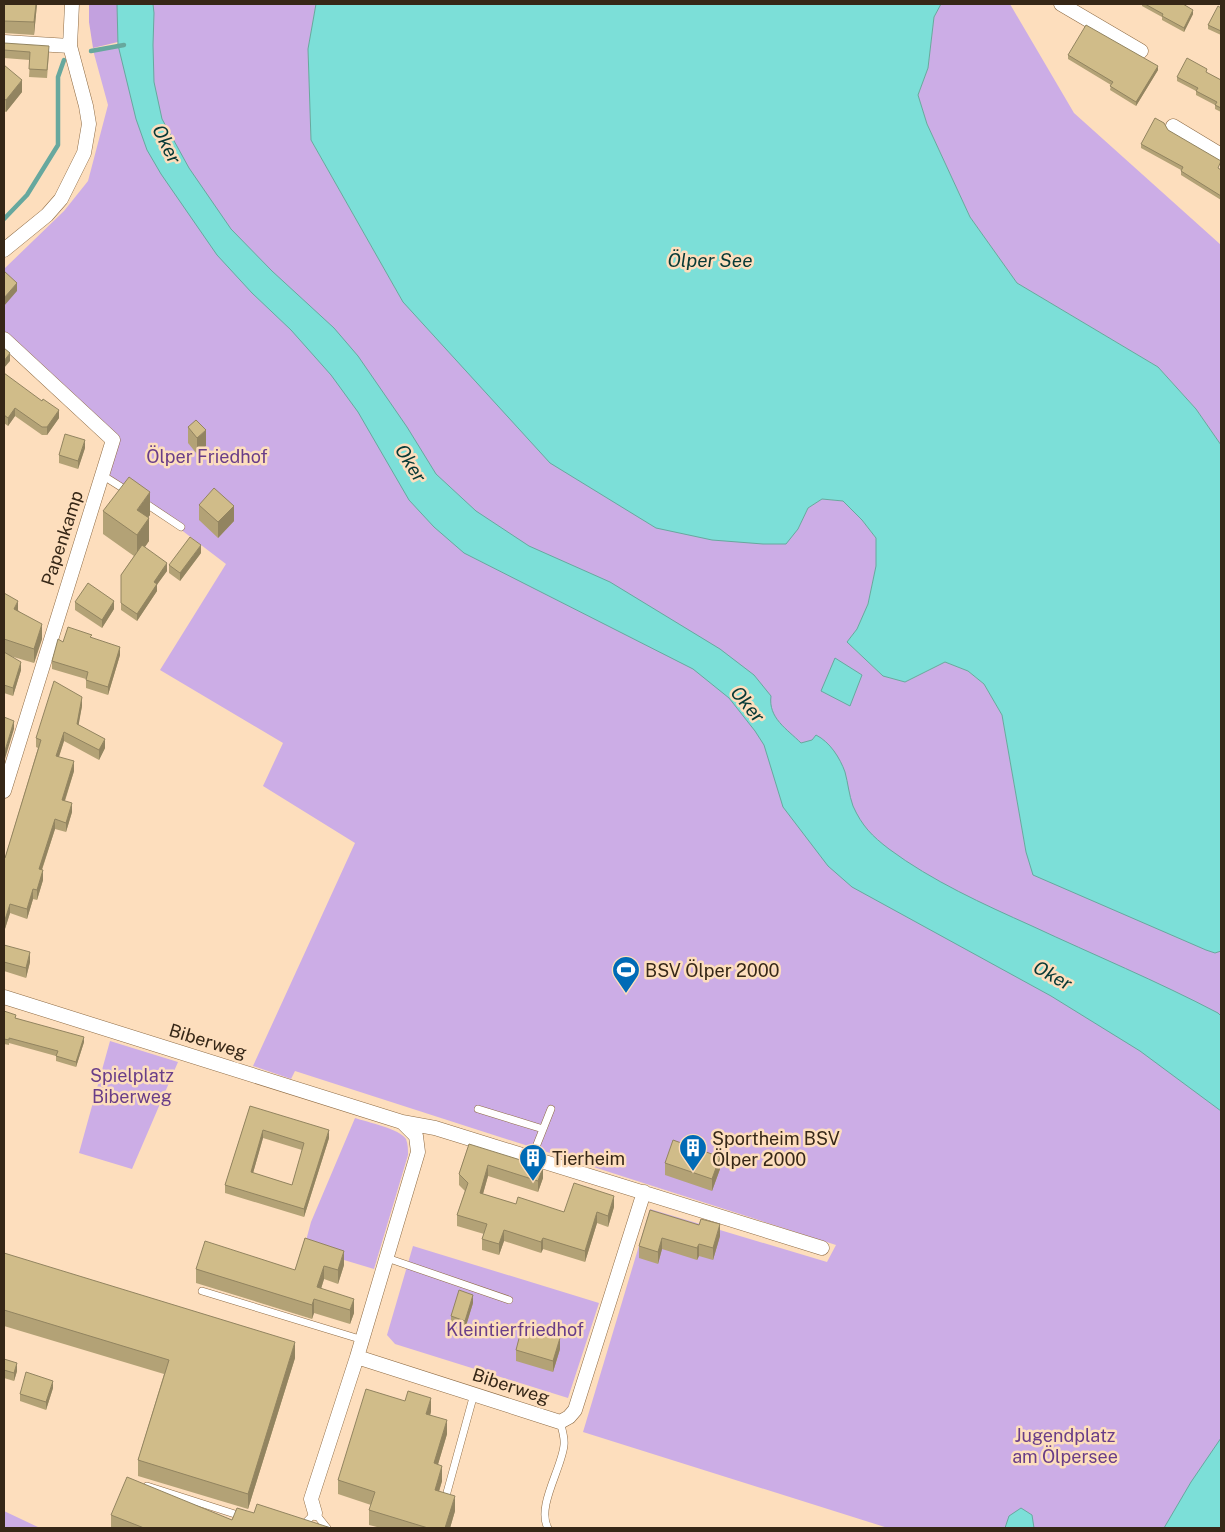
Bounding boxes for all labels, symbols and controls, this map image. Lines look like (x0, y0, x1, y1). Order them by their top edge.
water label: Oker (148, 121, 186, 168)
water label: Ölper See (668, 249, 753, 271)
water label: Oker (391, 440, 432, 487)
park label: Ölper Friedhof (146, 445, 268, 467)
street label: Papenkamp (37, 488, 87, 588)
water label: Oker (727, 681, 770, 727)
sports icon: BSV Ölper 2000 (611, 955, 641, 994)
water label: Oker (1030, 956, 1077, 995)
place label: BSV Ölper 2000 (645, 959, 780, 981)
street label: Biberweg (167, 1019, 249, 1063)
park label: Spielplatz Biberweg (90, 1065, 174, 1107)
place label: Sportheim BSV Ölper 2000 (712, 1128, 840, 1170)
building icon: Sportheim BSV Ölper 2000 (678, 1133, 708, 1172)
building icon: Tierheim (518, 1143, 548, 1182)
place label: Tierheim (552, 1148, 625, 1169)
park label: Kleintierfriedhof (446, 1319, 584, 1340)
street label: Biberweg (470, 1364, 552, 1408)
park label: Jugendplatz am Ölpersee (1012, 1425, 1118, 1467)

